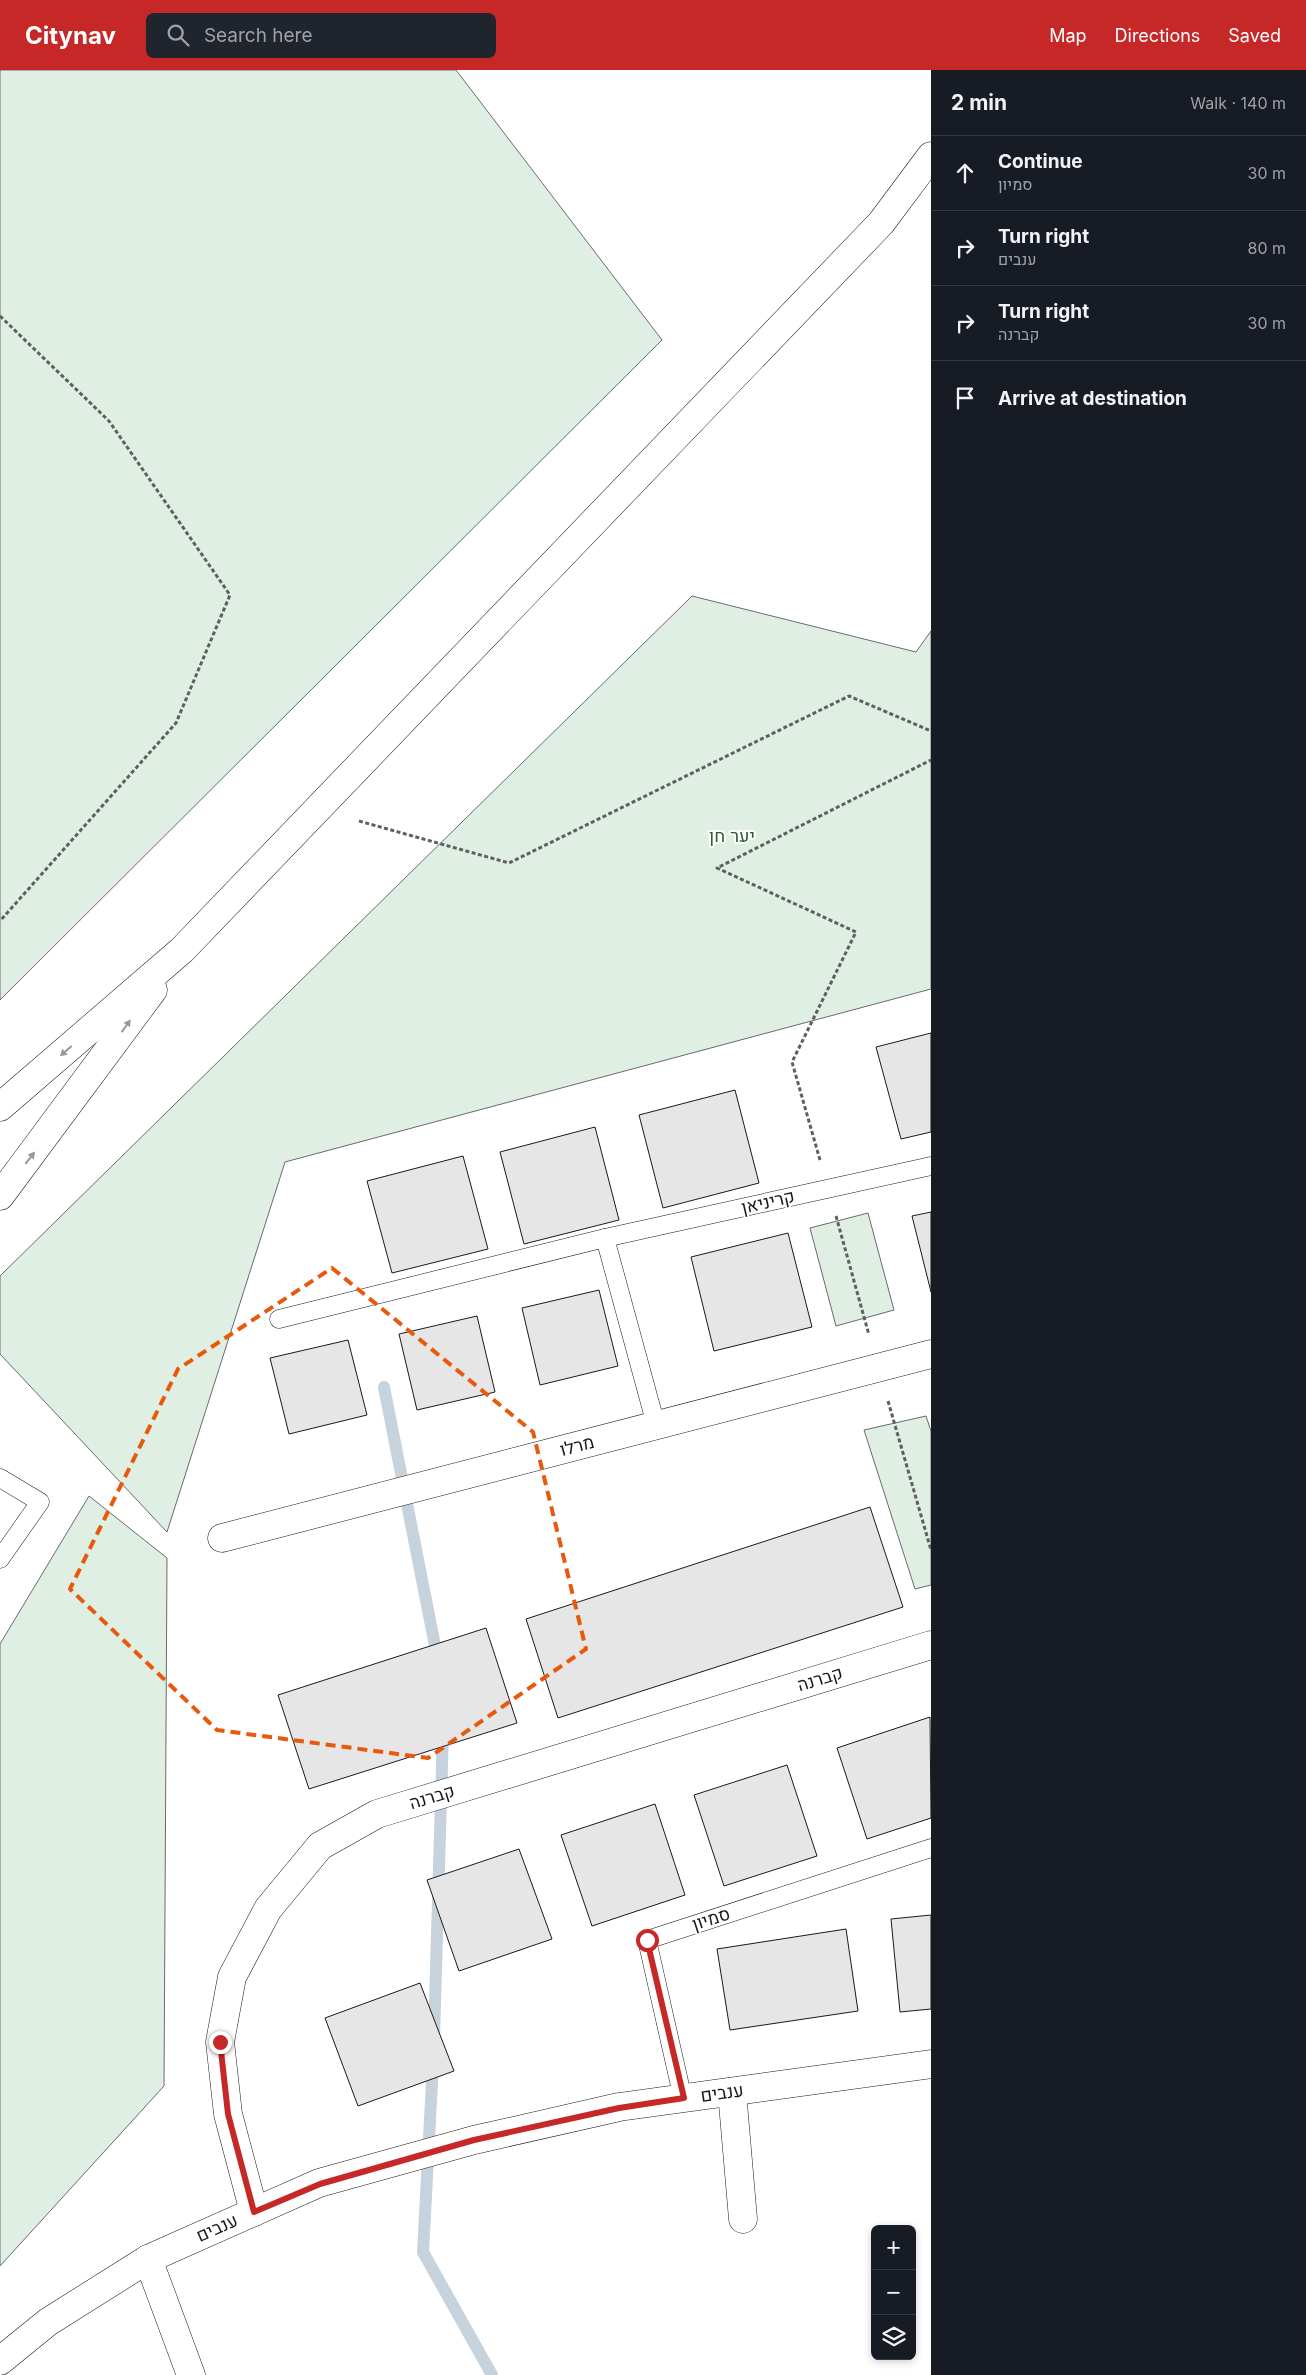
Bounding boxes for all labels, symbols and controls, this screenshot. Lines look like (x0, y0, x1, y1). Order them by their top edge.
search box (146, 13, 496, 58)
text: Citynav (25, 21, 116, 50)
icon: search (164, 21, 192, 49)
text: Search here (204, 24, 313, 47)
text: Map (1049, 25, 1087, 46)
text: Directions (1115, 25, 1200, 46)
text: Saved (1228, 25, 1281, 46)
text: 2 min (951, 90, 1007, 115)
text: Walk · 140 m (1190, 93, 1286, 113)
text: Continue (998, 150, 1083, 173)
icon: ahead (951, 159, 979, 187)
text: 30 m (1248, 163, 1286, 183)
text: סמיון (998, 174, 1033, 194)
text: Turn right (998, 225, 1089, 248)
icon: right (951, 234, 979, 262)
text: 80 m (1247, 238, 1286, 258)
text: ענבים (998, 249, 1036, 269)
text: Turn right (998, 300, 1089, 323)
icon: right (951, 309, 979, 337)
text: 30 m (1248, 313, 1286, 333)
text: קברנה (998, 324, 1039, 344)
icon: arrive (951, 384, 979, 412)
text: Arrive at destination (998, 387, 1187, 410)
park label: יער חן (709, 825, 755, 846)
one-way arrow (121, 1020, 131, 1033)
one-way arrow (59, 1045, 72, 1056)
one-way arrow (25, 1151, 35, 1164)
street label: קריניאן (739, 1185, 797, 1218)
street label: מרלו (557, 1431, 596, 1460)
street label: קברנה (794, 1662, 845, 1695)
street label: קברנה (406, 1780, 457, 1813)
street label: סמיון (689, 1903, 733, 1935)
route start (636, 1929, 659, 1952)
route end (209, 2031, 232, 2054)
street label: ענבים (699, 2079, 745, 2106)
street label: ענבים (193, 2209, 241, 2246)
map controls (871, 2225, 916, 2360)
button: + (871, 2225, 916, 2270)
button: − (871, 2270, 916, 2315)
button: layers (871, 2315, 916, 2360)

